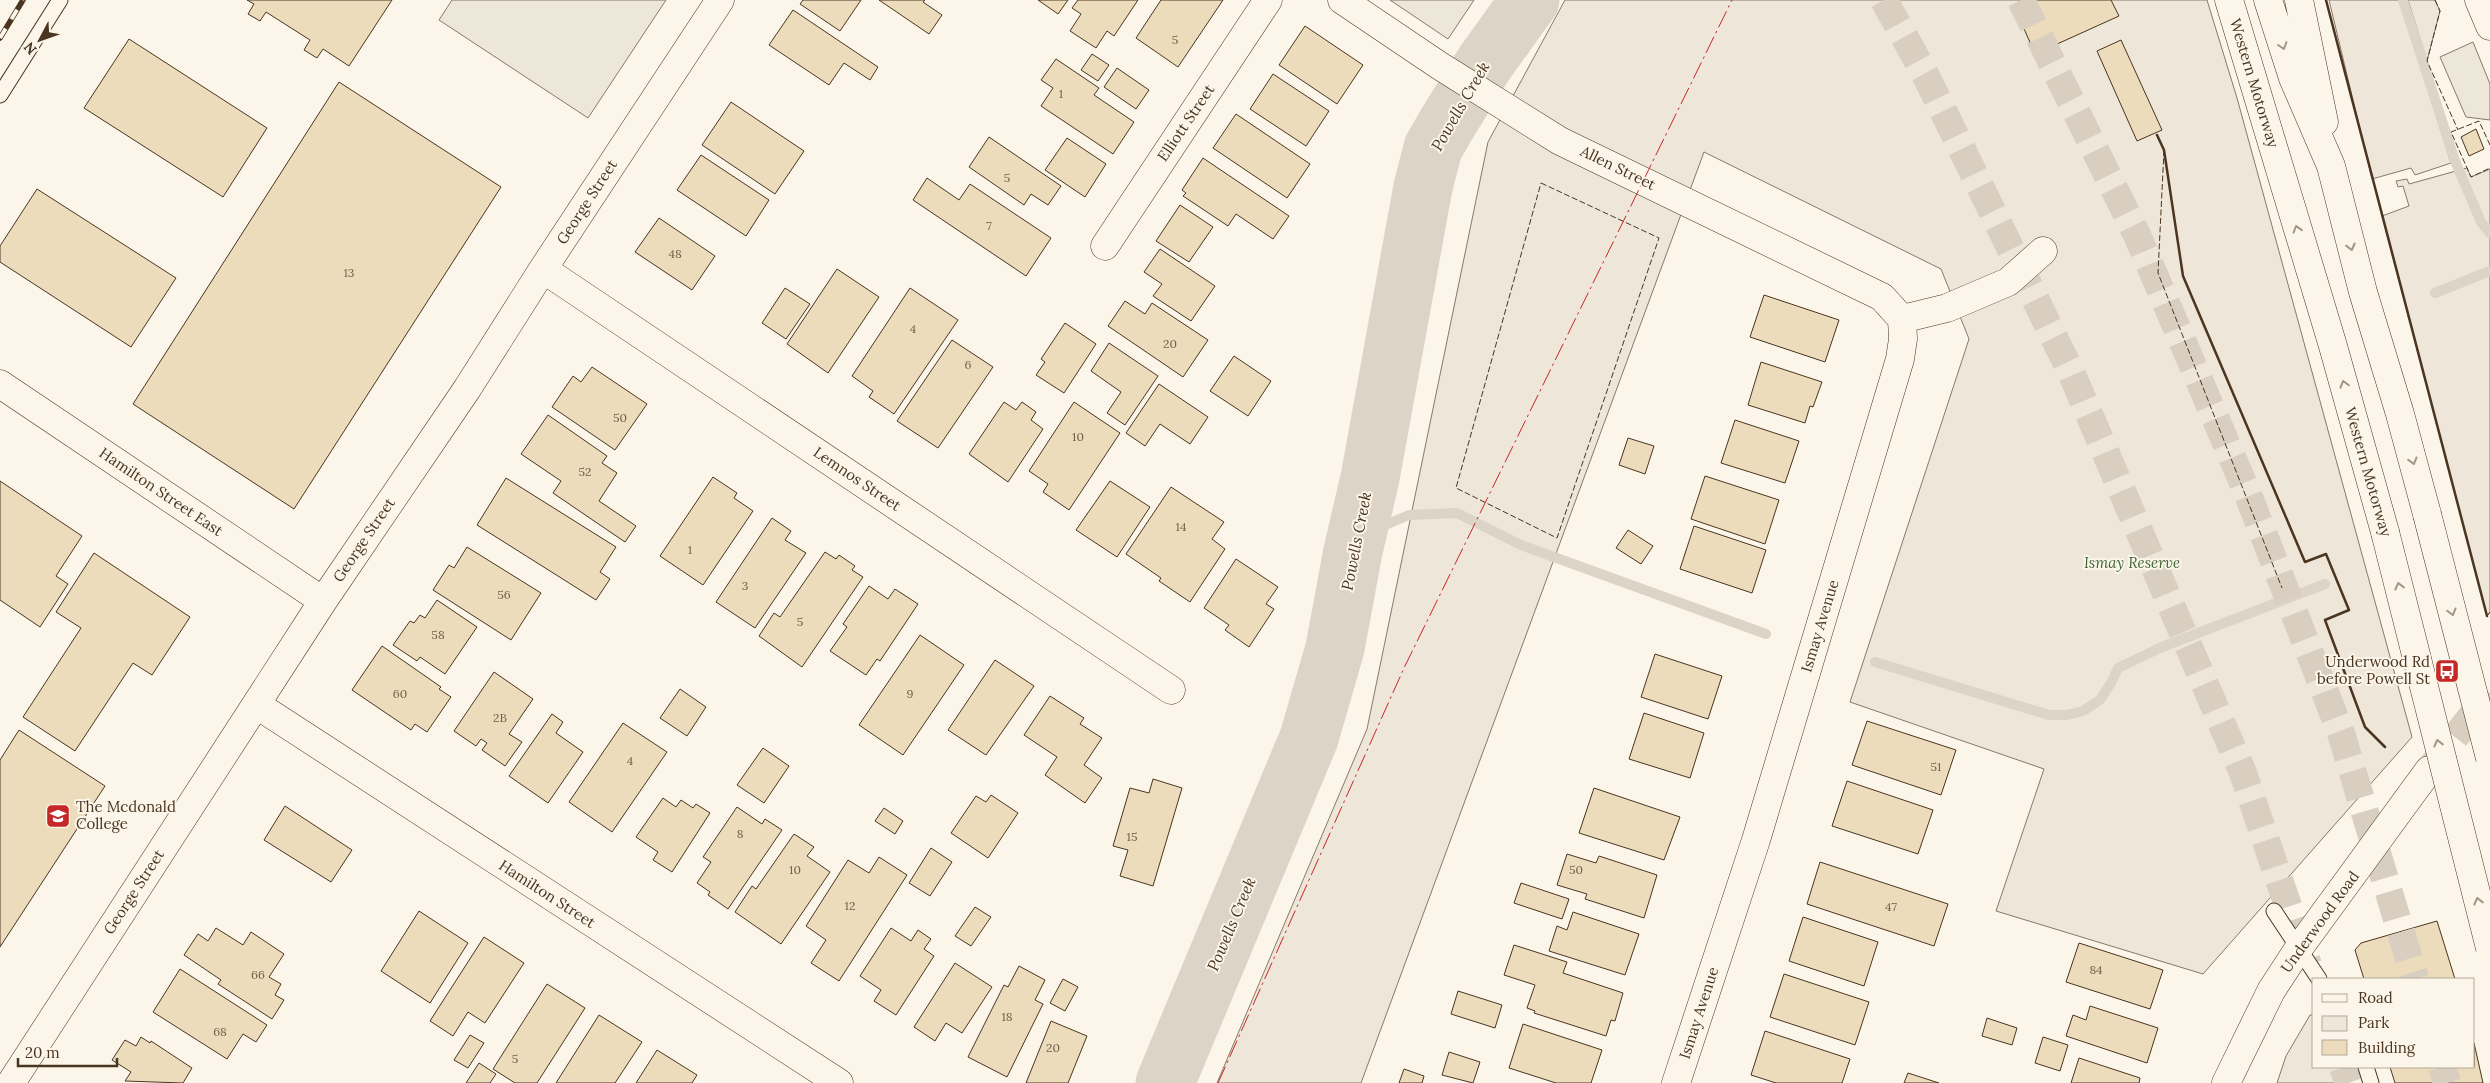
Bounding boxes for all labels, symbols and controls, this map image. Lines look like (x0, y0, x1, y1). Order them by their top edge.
north arrow (15, 15, 65, 65)
street label: Western Motorway (2226, 16, 2283, 150)
house number: 5 (1172, 32, 1178, 47)
text: N (20, 38, 41, 59)
one-way arrow (2278, 42, 2288, 50)
water label: Powells Creek (1426, 58, 1494, 154)
street label: Elliott Street (1153, 80, 1218, 165)
house number: 1 (1059, 86, 1063, 101)
street label: Allen Street (1577, 141, 1659, 194)
street label: George Street (552, 156, 621, 248)
house number: 5 (1004, 170, 1010, 185)
house number: 7 (986, 218, 992, 233)
one-way arrow (2292, 225, 2302, 233)
one-way arrow (2345, 243, 2356, 252)
house number: 48 (668, 246, 682, 261)
house number: 13 (343, 265, 355, 280)
house number: 4 (910, 321, 917, 336)
house number: 20 (1163, 336, 1177, 351)
house number: 6 (965, 357, 972, 372)
one-way arrow (2339, 381, 2349, 389)
street label: Western Motorway (2341, 405, 2396, 539)
house number: 50 (613, 410, 627, 425)
house number: 10 (1072, 429, 1084, 444)
street label: Lemnos Street (810, 442, 905, 515)
street label: Hamilton Street East (96, 443, 227, 540)
one-way arrow (2407, 457, 2417, 465)
house number: 52 (579, 464, 591, 479)
water label: Powells Creek (1337, 490, 1375, 592)
street label: George Street (328, 494, 399, 585)
house number: 14 (1176, 519, 1187, 534)
house number: 1 (688, 542, 692, 557)
park label: Ismay Reserve (2084, 553, 2180, 572)
street label: Ismay Avenue (1796, 577, 1843, 674)
house number: 3 (742, 578, 749, 593)
one-way arrow (2394, 582, 2404, 590)
house number: 56 (497, 587, 511, 602)
one-way arrow (2446, 608, 2457, 617)
house number: 5 (797, 614, 803, 629)
house number: 58 (431, 627, 445, 642)
place label: Underwood Rd before Powell St (2317, 652, 2430, 688)
bus stop icon: Underwood Rd before Powell St (2434, 658, 2460, 684)
house number: 60 (393, 686, 407, 701)
house number: 9 (907, 686, 914, 701)
house number: 2B (493, 710, 507, 725)
one-way arrow (2433, 739, 2444, 748)
house number: 4 (627, 753, 634, 768)
house number: 51 (1931, 759, 1941, 774)
place label: The Mcdonald College (76, 797, 176, 833)
school or university icon: The Mcdonald College (45, 803, 71, 829)
house number: 8 (737, 826, 744, 841)
house number: 15 (1127, 829, 1137, 844)
street label: George Street (99, 846, 168, 938)
street label: Hamilton Street (495, 855, 599, 932)
house number: 10 (789, 862, 801, 877)
house number: 50 (1569, 862, 1583, 877)
street label: Underwood Road (2276, 867, 2363, 976)
water label: Powells Creek (1202, 874, 1260, 974)
one-way arrow (2473, 896, 2484, 905)
house number: 12 (845, 898, 855, 913)
house number: 47 (1885, 899, 1897, 914)
house number: 84 (2089, 962, 2103, 977)
street label: Ismay Avenue (1675, 964, 1722, 1061)
house number: 66 (251, 967, 265, 982)
legend (2312, 978, 2475, 1068)
text: Road (2358, 988, 2393, 1007)
house number: 18 (1001, 1009, 1013, 1024)
text: Park (2358, 1013, 2389, 1032)
house number: 68 (213, 1024, 227, 1039)
scale bar (18, 1036, 116, 1068)
text: Building (2358, 1038, 2416, 1057)
house number: 20 (1046, 1040, 1060, 1055)
text: 20 m (25, 1043, 60, 1062)
house number: 5 (512, 1051, 518, 1066)

